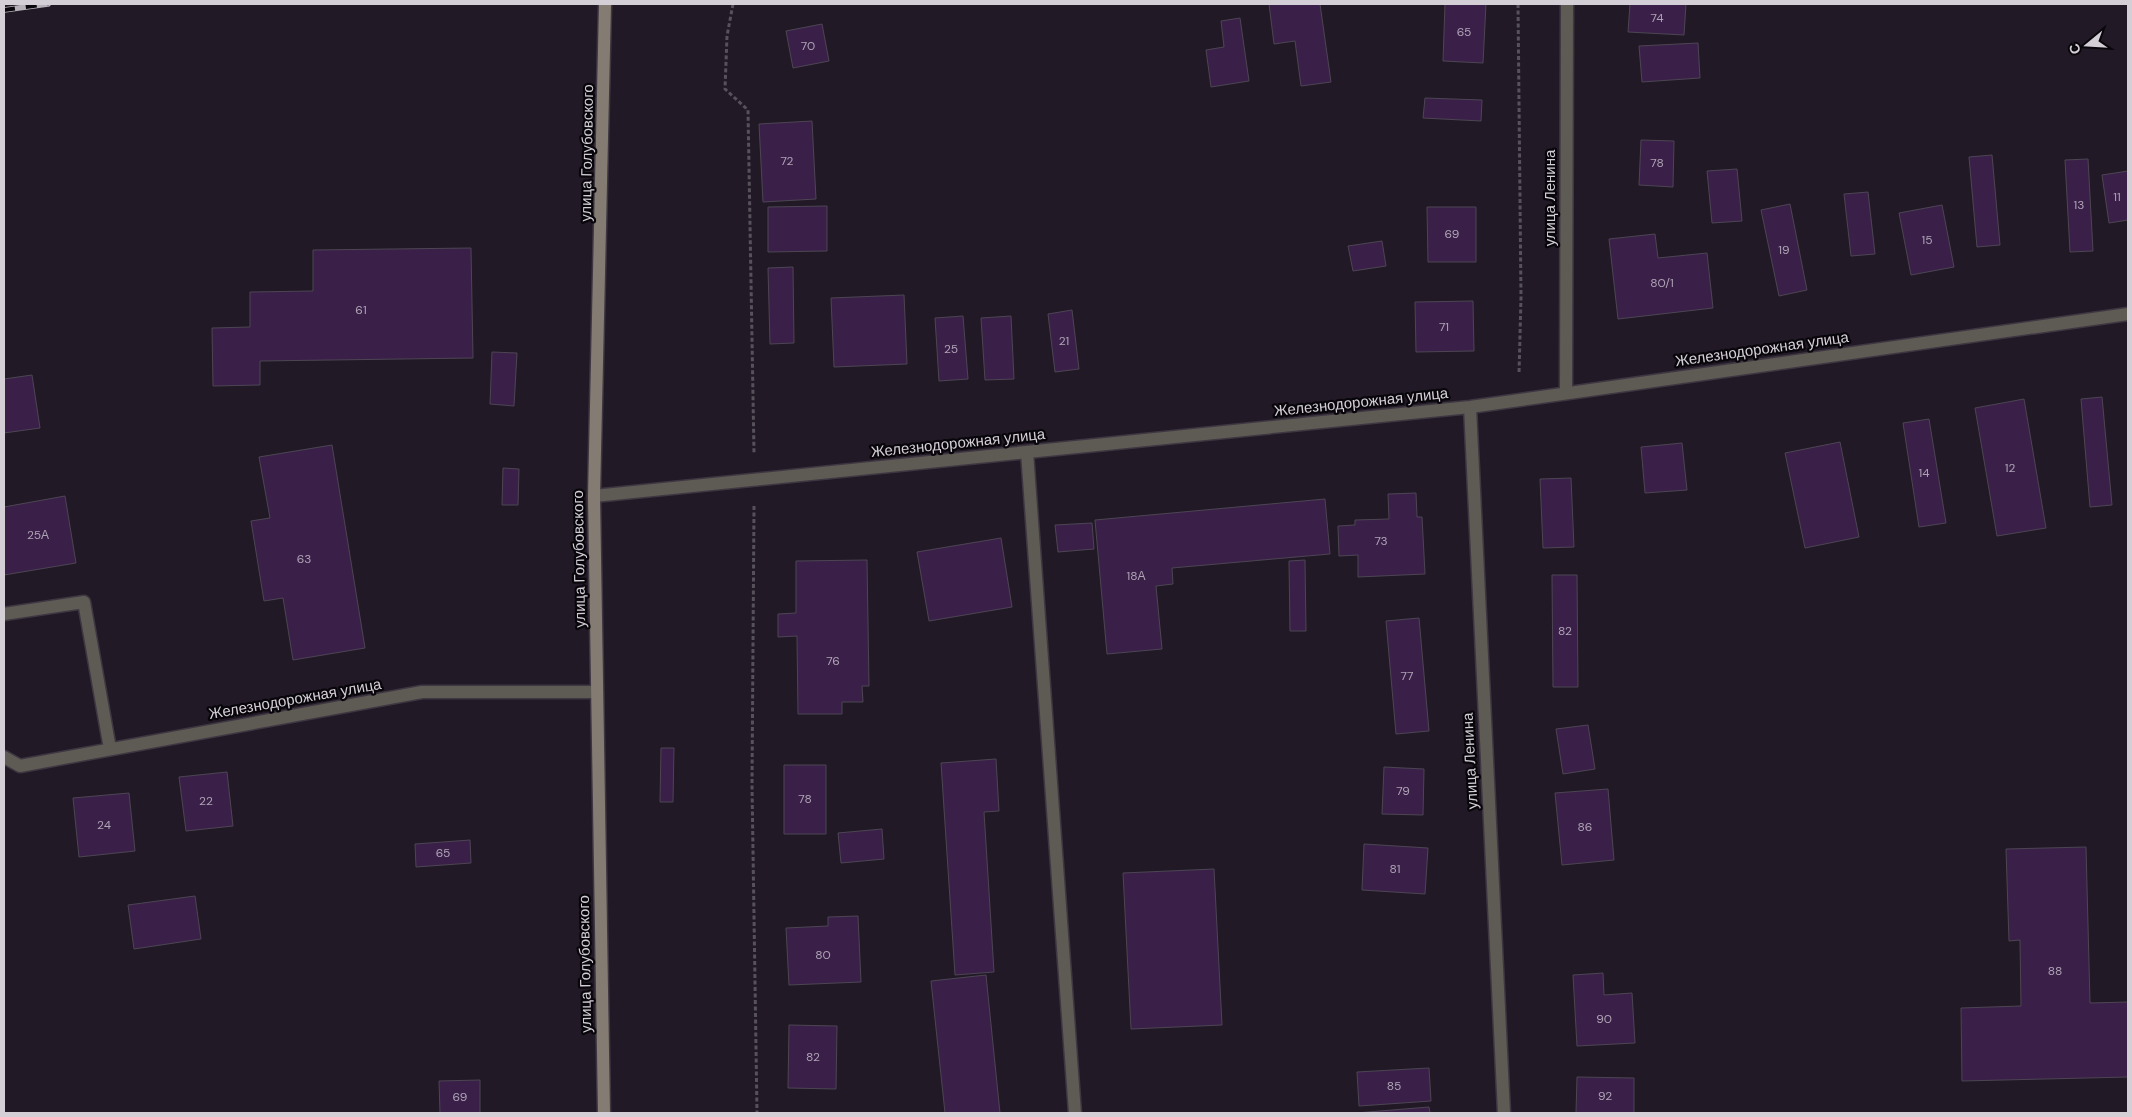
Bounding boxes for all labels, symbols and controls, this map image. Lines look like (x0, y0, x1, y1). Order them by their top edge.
house number: 74 (1651, 10, 1663, 26)
north arrow (2062, 20, 2112, 70)
house number: 65 (1457, 24, 1471, 40)
house number: 70 (801, 38, 815, 54)
text: С (2065, 41, 2085, 57)
street label: улица Голубовского (576, 84, 598, 222)
street label: улица Ленина (1540, 149, 1560, 246)
house number: 72 (780, 153, 794, 169)
house number: 78 (1650, 155, 1664, 171)
house number: 11 (2113, 189, 2121, 205)
house number: 13 (2074, 197, 2084, 213)
house number: 69 (1445, 226, 1459, 242)
house number: 15 (1921, 232, 1933, 248)
house number: 19 (1778, 242, 1790, 258)
house number: 80/1 (1650, 275, 1674, 291)
house number: 61 (355, 302, 367, 318)
house number: 71 (1439, 319, 1449, 335)
street label: Железнодорожная улица (1674, 327, 1851, 371)
house number: 21 (1059, 333, 1069, 349)
house number: 25 (944, 341, 958, 357)
street label: Железнодорожная улица (1273, 383, 1450, 421)
street label: Железнодорожная улица (870, 424, 1047, 462)
house number: 12 (2005, 460, 2015, 476)
house number: 14 (1918, 465, 1930, 481)
street label: улица Голубовского (568, 490, 590, 628)
house number: 25А (27, 527, 49, 543)
house number: 73 (1374, 533, 1388, 549)
house number: 63 (297, 551, 311, 567)
house number: 18А (1126, 568, 1146, 584)
house number: 82 (1558, 623, 1572, 639)
house number: 76 (826, 653, 840, 669)
house number: 77 (1401, 668, 1413, 684)
street label: Железнодорожная улица (207, 674, 384, 724)
street label: улица Ленина (1457, 712, 1483, 810)
house number: 79 (1396, 783, 1410, 799)
house number: 78 (798, 791, 812, 807)
house number: 22 (199, 793, 213, 809)
house number: 24 (97, 817, 111, 833)
house number: 86 (1578, 819, 1592, 835)
house number: 65 (436, 845, 450, 861)
house number: 81 (1390, 861, 1400, 877)
street label: улица Голубовского (574, 895, 596, 1033)
house number: 80 (815, 947, 831, 963)
house number: 88 (2048, 963, 2062, 979)
house number: 90 (1596, 1011, 1612, 1027)
house number: 82 (806, 1049, 820, 1065)
house number: 85 (1387, 1078, 1401, 1094)
house number: 92 (1598, 1088, 1612, 1104)
house number: 69 (453, 1089, 467, 1105)

